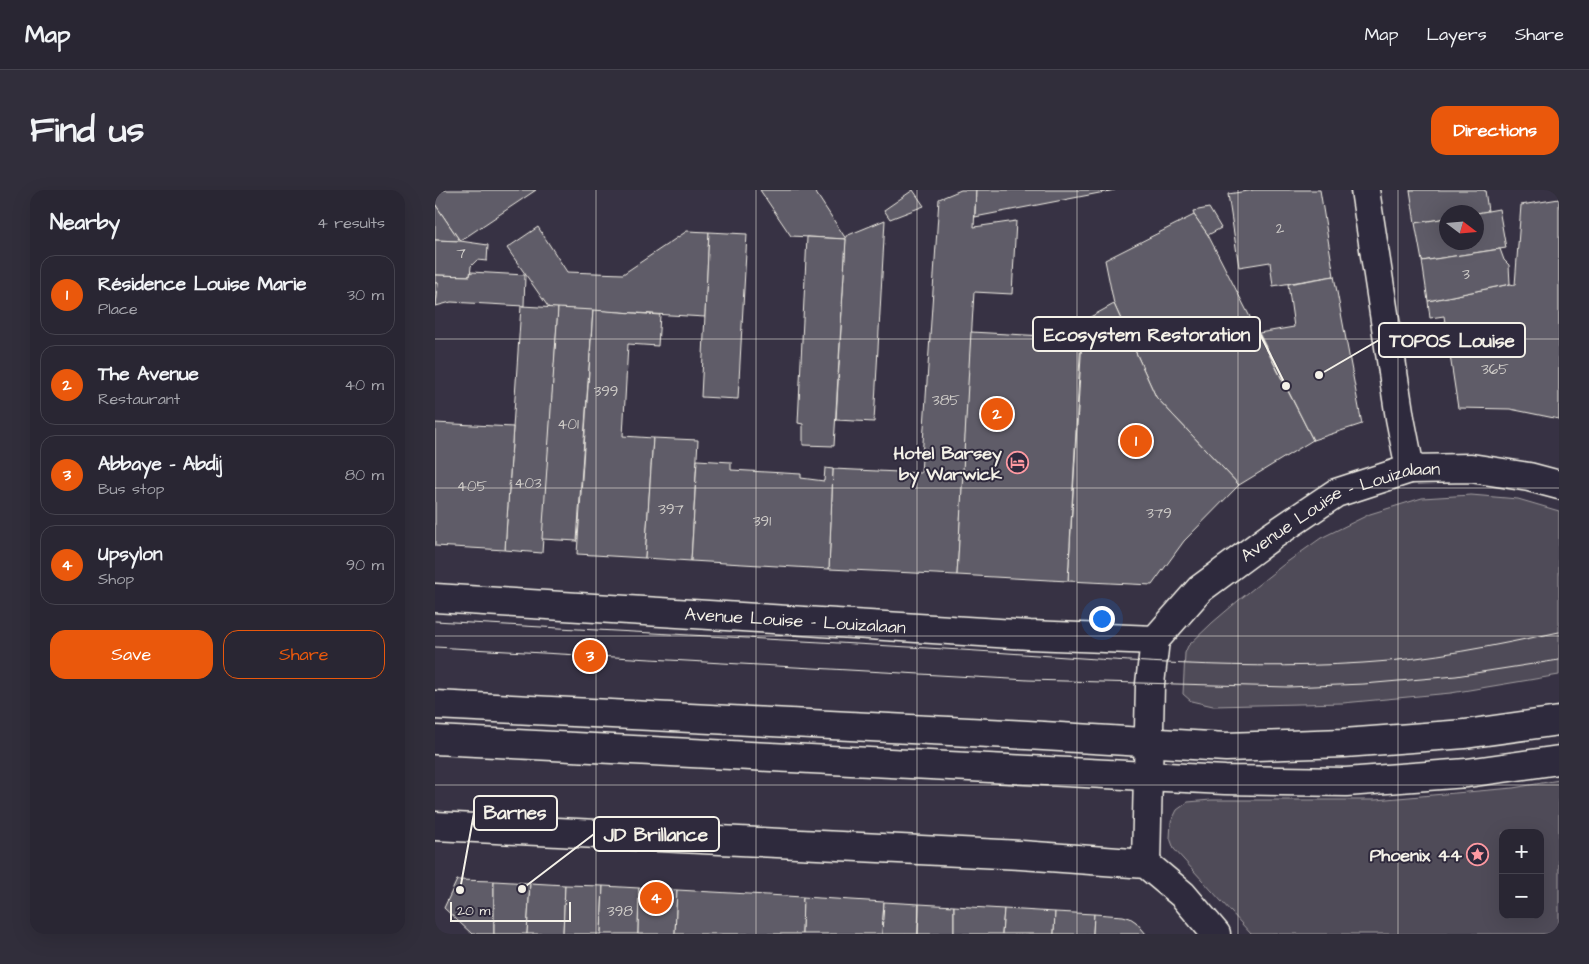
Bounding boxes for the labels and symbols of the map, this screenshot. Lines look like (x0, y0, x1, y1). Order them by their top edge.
north arrow (1439, 205, 1484, 250)
house number: 2 (1276, 218, 1285, 239)
house number: 7 (456, 243, 466, 264)
house number: 3 (1462, 264, 1470, 285)
callout: Ecosystem Restoration (1033, 317, 1260, 351)
text: Ecosystem Restoration (1044, 322, 1251, 350)
callout: TOPOS Louise (1379, 323, 1525, 357)
text: TOPOS Louise (1388, 328, 1515, 355)
house number: 365 (1481, 359, 1509, 380)
house number: 399 (594, 381, 618, 402)
house number: 385 (932, 390, 960, 411)
pin: 2 (981, 395, 1013, 433)
house number: 401 (557, 414, 579, 435)
pin: 1 (1120, 422, 1152, 460)
place label: Hotel Barsey by Warwick (893, 441, 1003, 488)
hotel icon: Hotel Barsey by Warwick (1006, 451, 1030, 475)
street label: Avenue Louise - Louizalaan (1235, 457, 1440, 568)
house number: 403 (514, 473, 542, 494)
house number: 405 (457, 476, 488, 497)
house number: 397 (658, 499, 684, 520)
house number: 379 (1146, 503, 1172, 524)
house number: 391 (753, 511, 771, 532)
street label: Avenue Louise - Louizalaan (684, 602, 907, 640)
your location (1089, 606, 1115, 632)
pin: 3 (574, 637, 606, 675)
callout: Barnes (474, 796, 557, 830)
text: Barnes (484, 800, 547, 827)
callout: JD Brillance (594, 817, 719, 851)
text: JD Brillance (603, 822, 709, 849)
place label: Phoenix 44 (1370, 843, 1463, 868)
place icon: Phoenix 44 (1466, 843, 1490, 867)
pin: 4 (640, 879, 672, 917)
scale bar (450, 899, 571, 922)
house number: 398 (607, 901, 633, 922)

